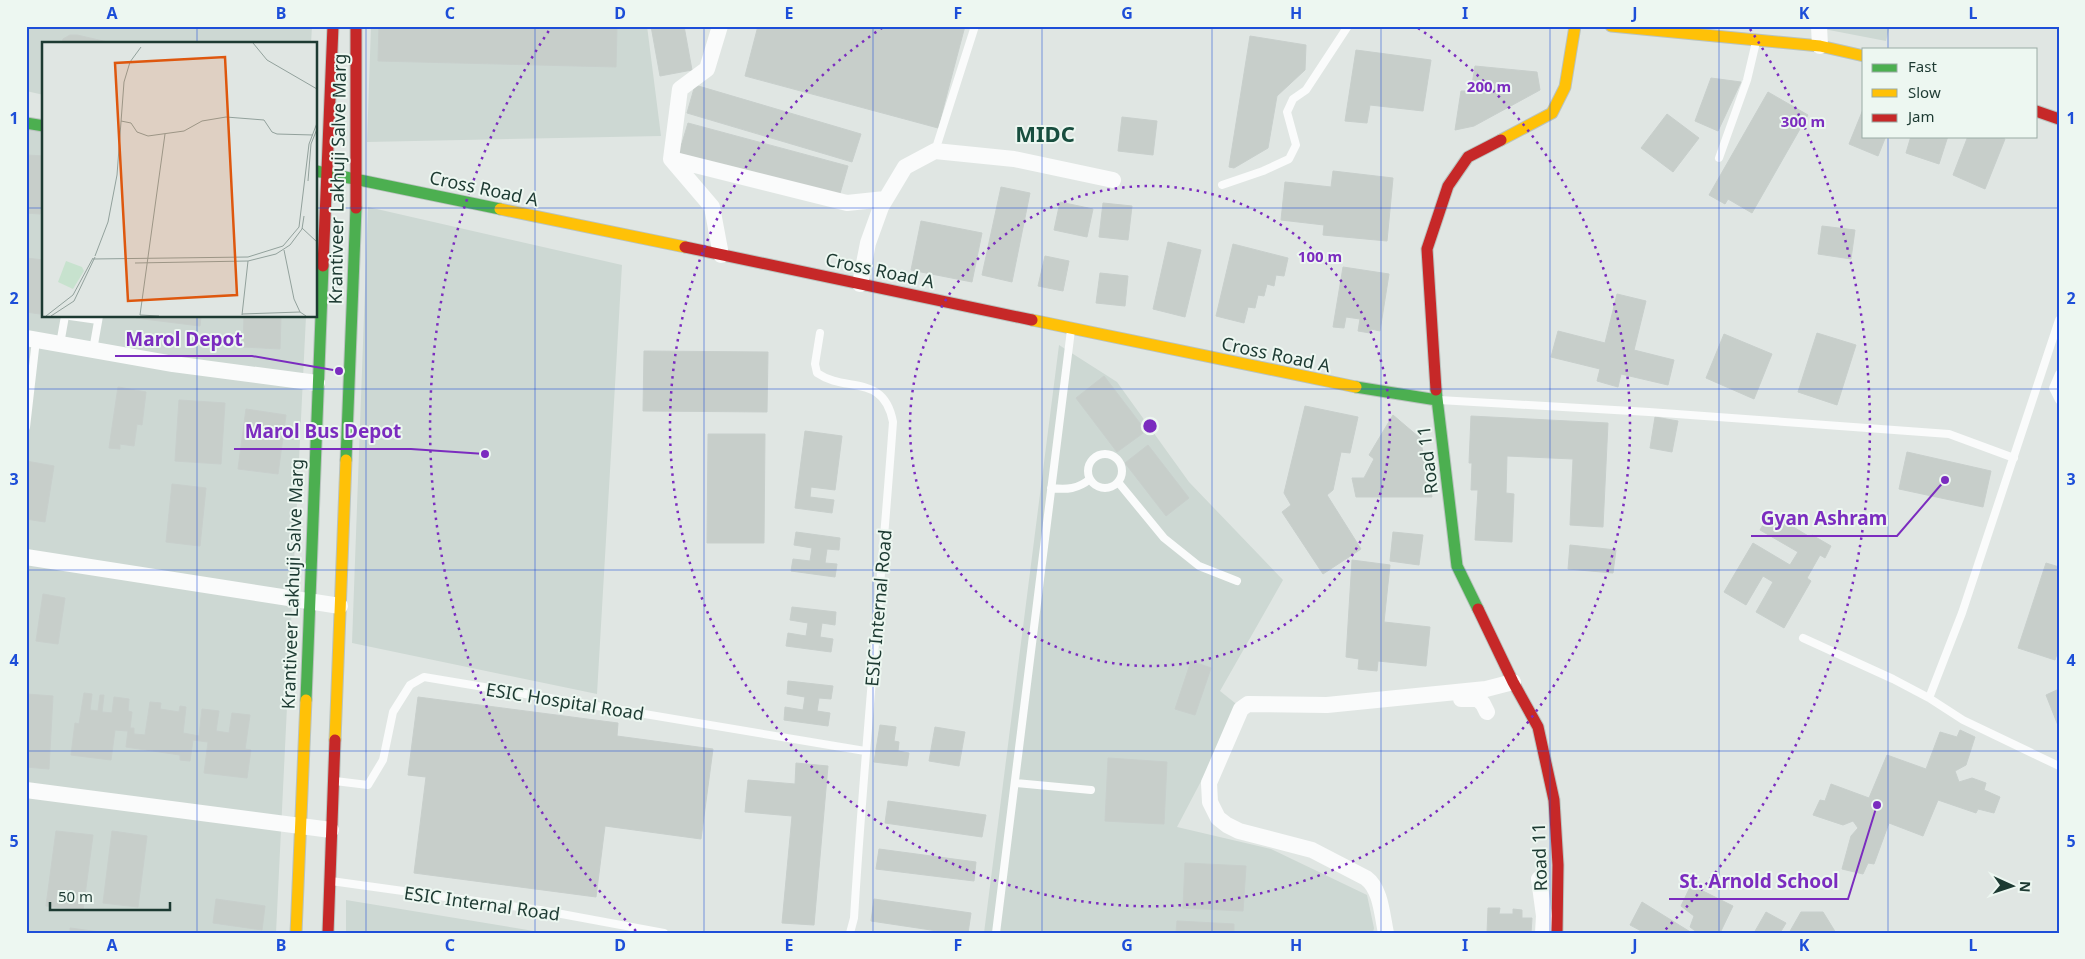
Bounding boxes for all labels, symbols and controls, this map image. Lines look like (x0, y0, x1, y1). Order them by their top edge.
text: A (106, 2, 118, 24)
text: B (276, 2, 286, 24)
text: C (445, 2, 455, 24)
text: D (614, 2, 626, 24)
text: E (785, 2, 794, 24)
text: F (954, 2, 962, 24)
text: G (1121, 2, 1133, 24)
text: H (1290, 2, 1302, 24)
text: I (1462, 2, 1468, 24)
text: J (1630, 2, 1638, 24)
text: K (1799, 2, 1810, 24)
text: L (1969, 2, 1978, 24)
inset map (42, 42, 318, 318)
legend (1862, 48, 2038, 138)
street label: Krantiveer Lakhuji Salve Marg (323, 53, 351, 305)
text: Fast (1908, 56, 1937, 76)
text: 200 m (1467, 76, 1511, 96)
text: Slow (1908, 82, 1941, 102)
text: Jam (1906, 106, 1935, 126)
text: 1 (9, 107, 19, 129)
text: 1 (2066, 107, 2076, 129)
text: 300 m (1781, 111, 1825, 131)
district label: MIDC (1015, 118, 1075, 148)
street label: Cross Road A (427, 165, 541, 211)
text: 100 m (1298, 246, 1342, 266)
street label: Cross Road A (823, 247, 937, 293)
text: 2 (9, 287, 19, 309)
text: 2 (2066, 287, 2076, 309)
callout: Marol Depot (115, 322, 252, 356)
text: Marol Depot (125, 326, 243, 352)
street label: Cross Road A (1219, 331, 1333, 377)
callout: Marol Bus Depot (234, 415, 411, 449)
centre of rings (1141, 417, 1159, 435)
text: Marol Bus Depot (245, 418, 401, 444)
street label: Road 11 (1411, 425, 1443, 495)
street label: Krantiveer Lakhuji Salve Marg (276, 458, 308, 710)
text: 3 (9, 468, 19, 490)
text: 3 (2066, 468, 2076, 490)
callout: Gyan Ashram (1751, 502, 1897, 536)
text: Gyan Ashram (1761, 505, 1887, 531)
street label: ESIC Internal Road (859, 529, 897, 687)
text: 4 (9, 649, 19, 671)
text: 4 (2066, 649, 2076, 671)
street label: ESIC Hospital Road (484, 677, 646, 725)
street label: Road 11 (1526, 822, 1552, 892)
text: 5 (9, 830, 19, 852)
text: 5 (2066, 830, 2076, 852)
north arrow (1988, 862, 2038, 912)
callout: St. Arnold School (1669, 865, 1848, 899)
text: St. Arnold School (1679, 868, 1839, 894)
scale bar (50, 879, 170, 911)
street label: ESIC Internal Road (403, 880, 561, 926)
text: N (2016, 881, 2035, 893)
text: 50 m (58, 886, 93, 906)
text: A (106, 934, 118, 956)
text: B (276, 934, 286, 956)
text: C (445, 934, 455, 956)
text: D (614, 934, 626, 956)
text: E (785, 934, 794, 956)
text: F (954, 934, 962, 956)
text: G (1121, 934, 1133, 956)
text: H (1290, 934, 1302, 956)
text: I (1462, 934, 1468, 956)
text: J (1630, 934, 1638, 956)
text: K (1799, 934, 1810, 956)
text: L (1969, 934, 1978, 956)

